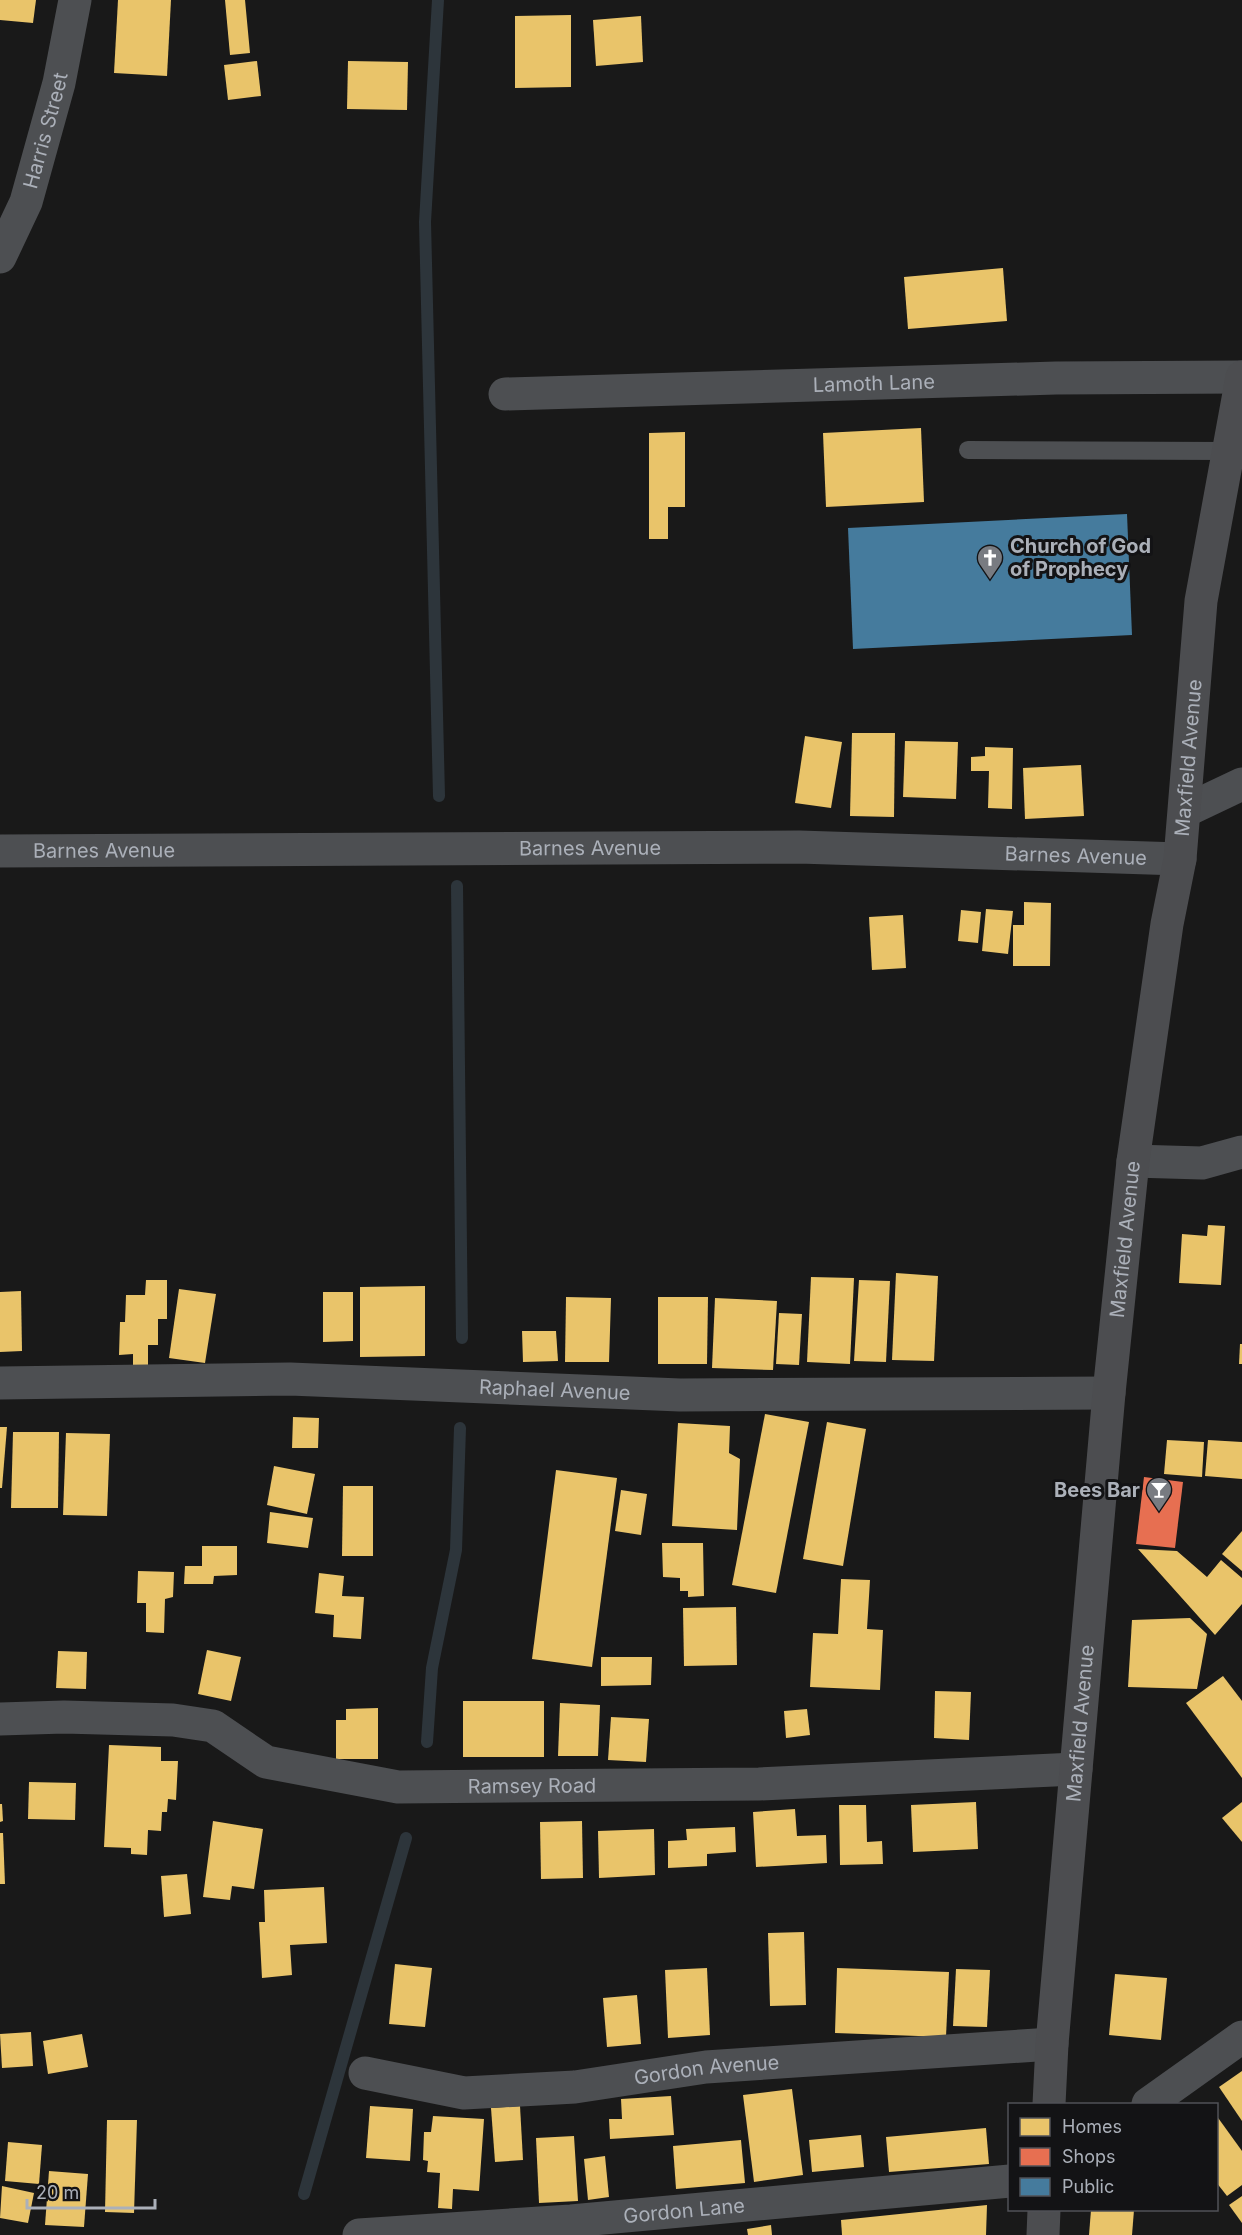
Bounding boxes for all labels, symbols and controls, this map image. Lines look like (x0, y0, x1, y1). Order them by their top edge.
street label: Harris Street (18, 70, 73, 191)
street label: Lamoth Lane (812, 370, 935, 397)
place label: Church of God of Prophecy (1010, 534, 1151, 581)
church icon: Church of God of Prophecy (975, 543, 1005, 581)
street label: Maxfield Avenue (1170, 678, 1207, 837)
street label: Barnes Avenue (519, 836, 661, 860)
street label: Barnes Avenue (33, 838, 175, 863)
street label: Barnes Avenue (1004, 841, 1147, 870)
street label: Maxfield Avenue (1105, 1160, 1145, 1319)
street label: Raphael Avenue (478, 1375, 631, 1405)
bar icon: Bees Bar (1144, 1475, 1174, 1513)
place label: Bees Bar (1054, 1478, 1140, 1502)
street label: Maxfield Avenue (1061, 1644, 1099, 1803)
street label: Ramsey Road (468, 1773, 596, 1798)
street label: Gordon Avenue (632, 2050, 780, 2090)
legend (1008, 2103, 1218, 2211)
text: Homes (1062, 2116, 1122, 2137)
text: Shops (1062, 2146, 1116, 2167)
scale bar (27, 2172, 154, 2210)
text: Public (1062, 2176, 1114, 2197)
text: 20 m (36, 2182, 79, 2203)
street label: Gordon Lane (622, 2193, 746, 2228)

